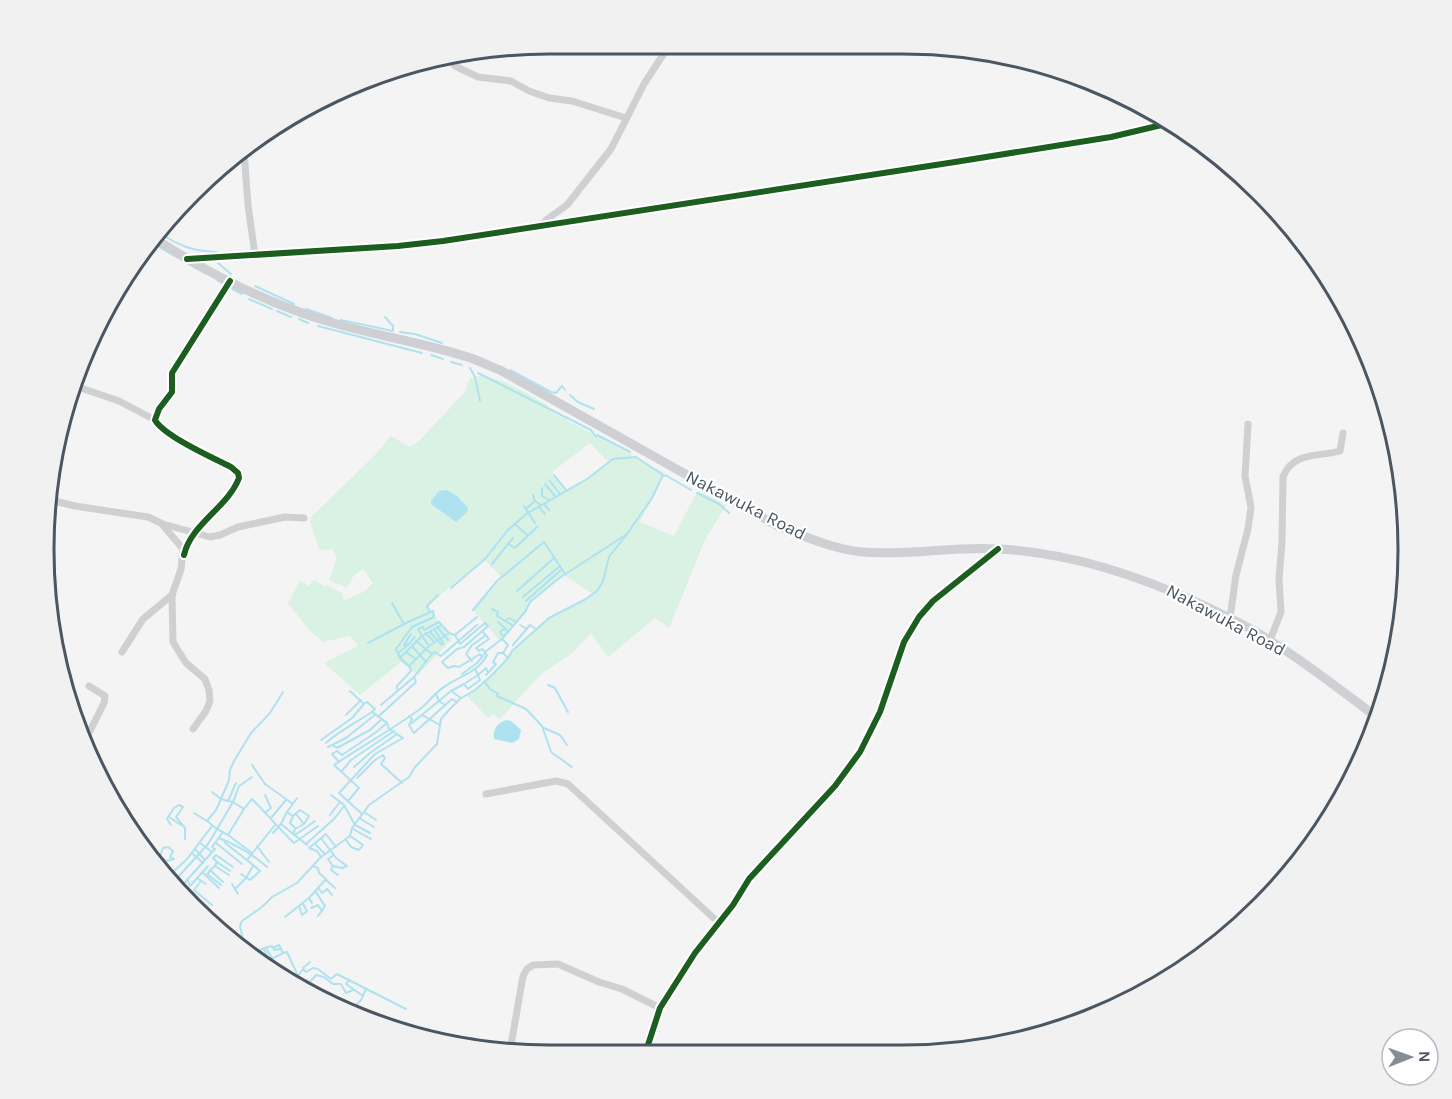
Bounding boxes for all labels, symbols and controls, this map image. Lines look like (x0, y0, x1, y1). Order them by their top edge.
street label: Nakawuka Road (682, 465, 810, 545)
street label: Nakawuka Road (1163, 579, 1289, 661)
north arrow (1380, 1027, 1440, 1087)
text: N (1415, 1051, 1434, 1063)

